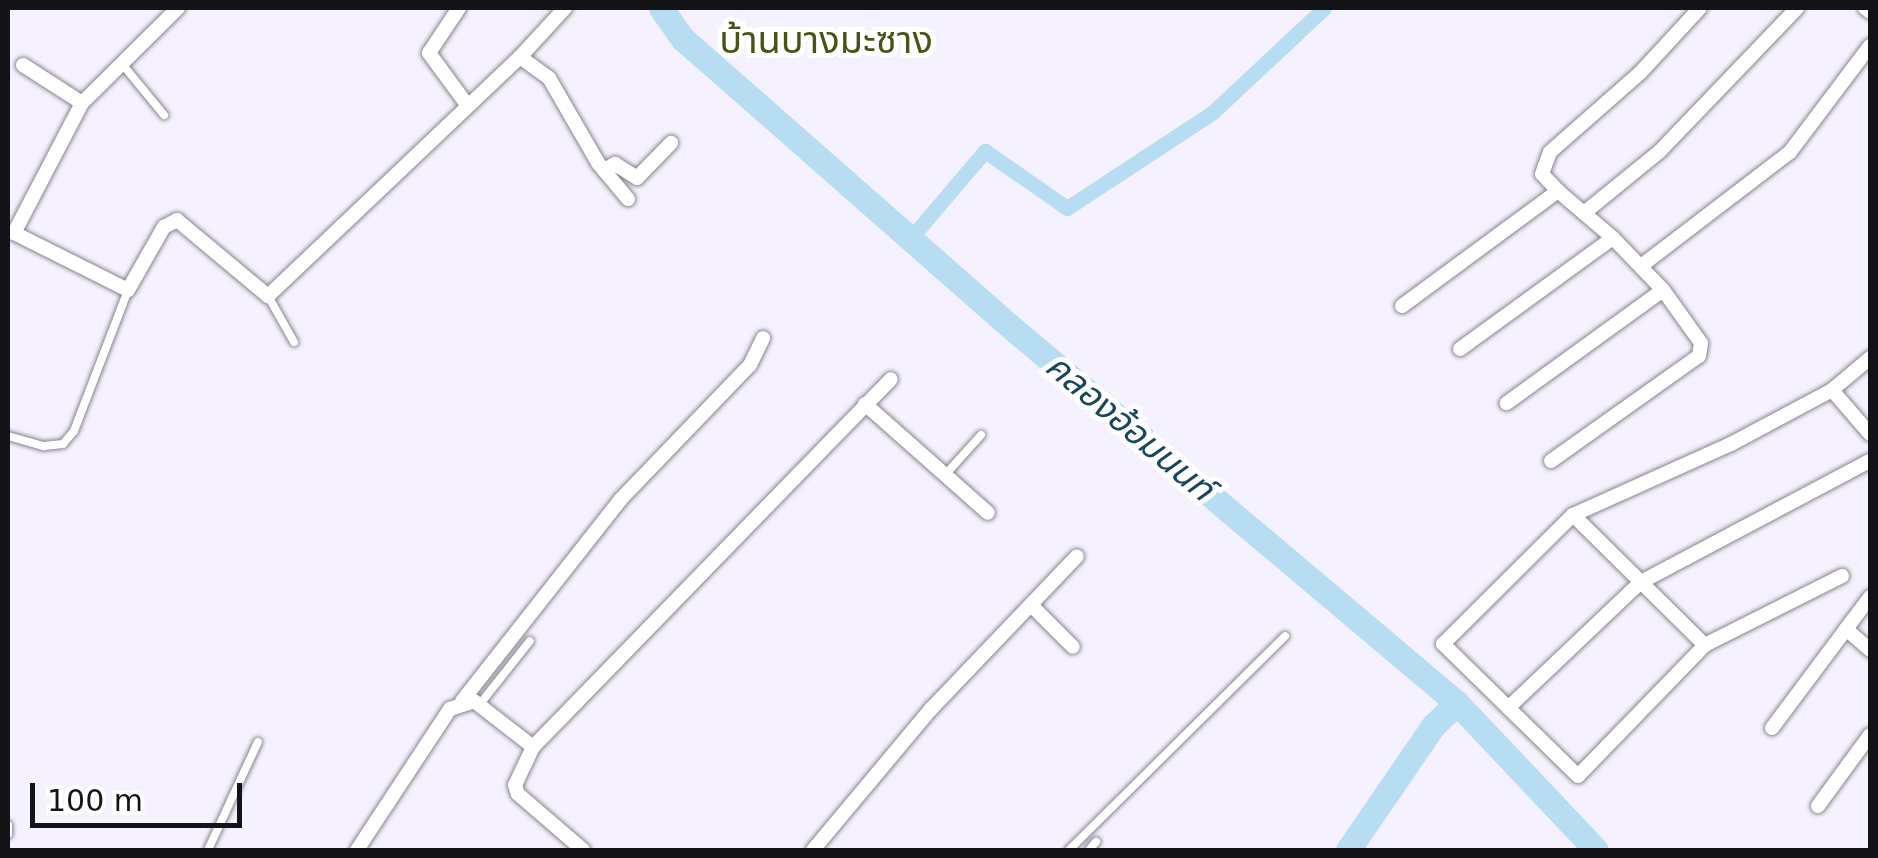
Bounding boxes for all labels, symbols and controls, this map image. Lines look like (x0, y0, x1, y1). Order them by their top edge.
district label: บ้านบางมะซาง (719, 18, 933, 64)
water label: คลองอ้อมนนท์ (1038, 345, 1222, 509)
scale bar (35, 763, 248, 825)
text: 100 m (47, 783, 143, 818)

